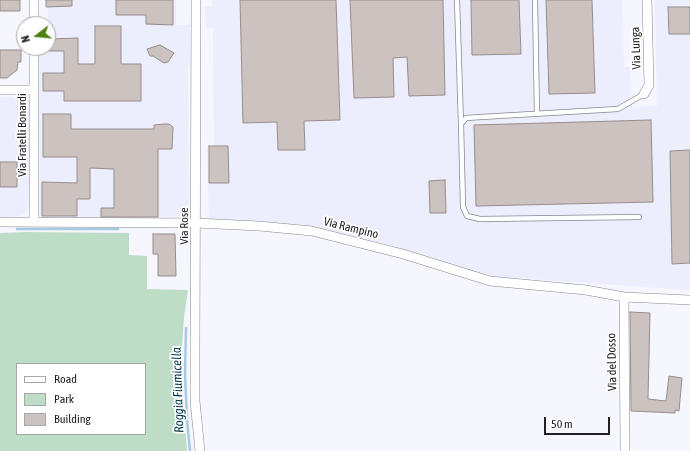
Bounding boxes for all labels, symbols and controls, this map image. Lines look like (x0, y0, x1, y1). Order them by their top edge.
north arrow (16, 16, 56, 56)
street label: Via Lunga (628, 26, 644, 70)
text: N (19, 34, 32, 44)
street label: Via Fratelli Bonardi (15, 93, 29, 177)
street label: Via Rose (177, 207, 191, 245)
street label: Via Rampino (322, 214, 380, 242)
street label: Via del Dosso (604, 333, 620, 391)
water label: Roggia Fiumicella (169, 347, 187, 433)
legend (16, 363, 146, 435)
text: Road (54, 372, 77, 386)
text: Park (54, 392, 74, 406)
scale bar (546, 409, 612, 435)
text: Building (54, 412, 91, 426)
text: 50 m (551, 417, 573, 431)

